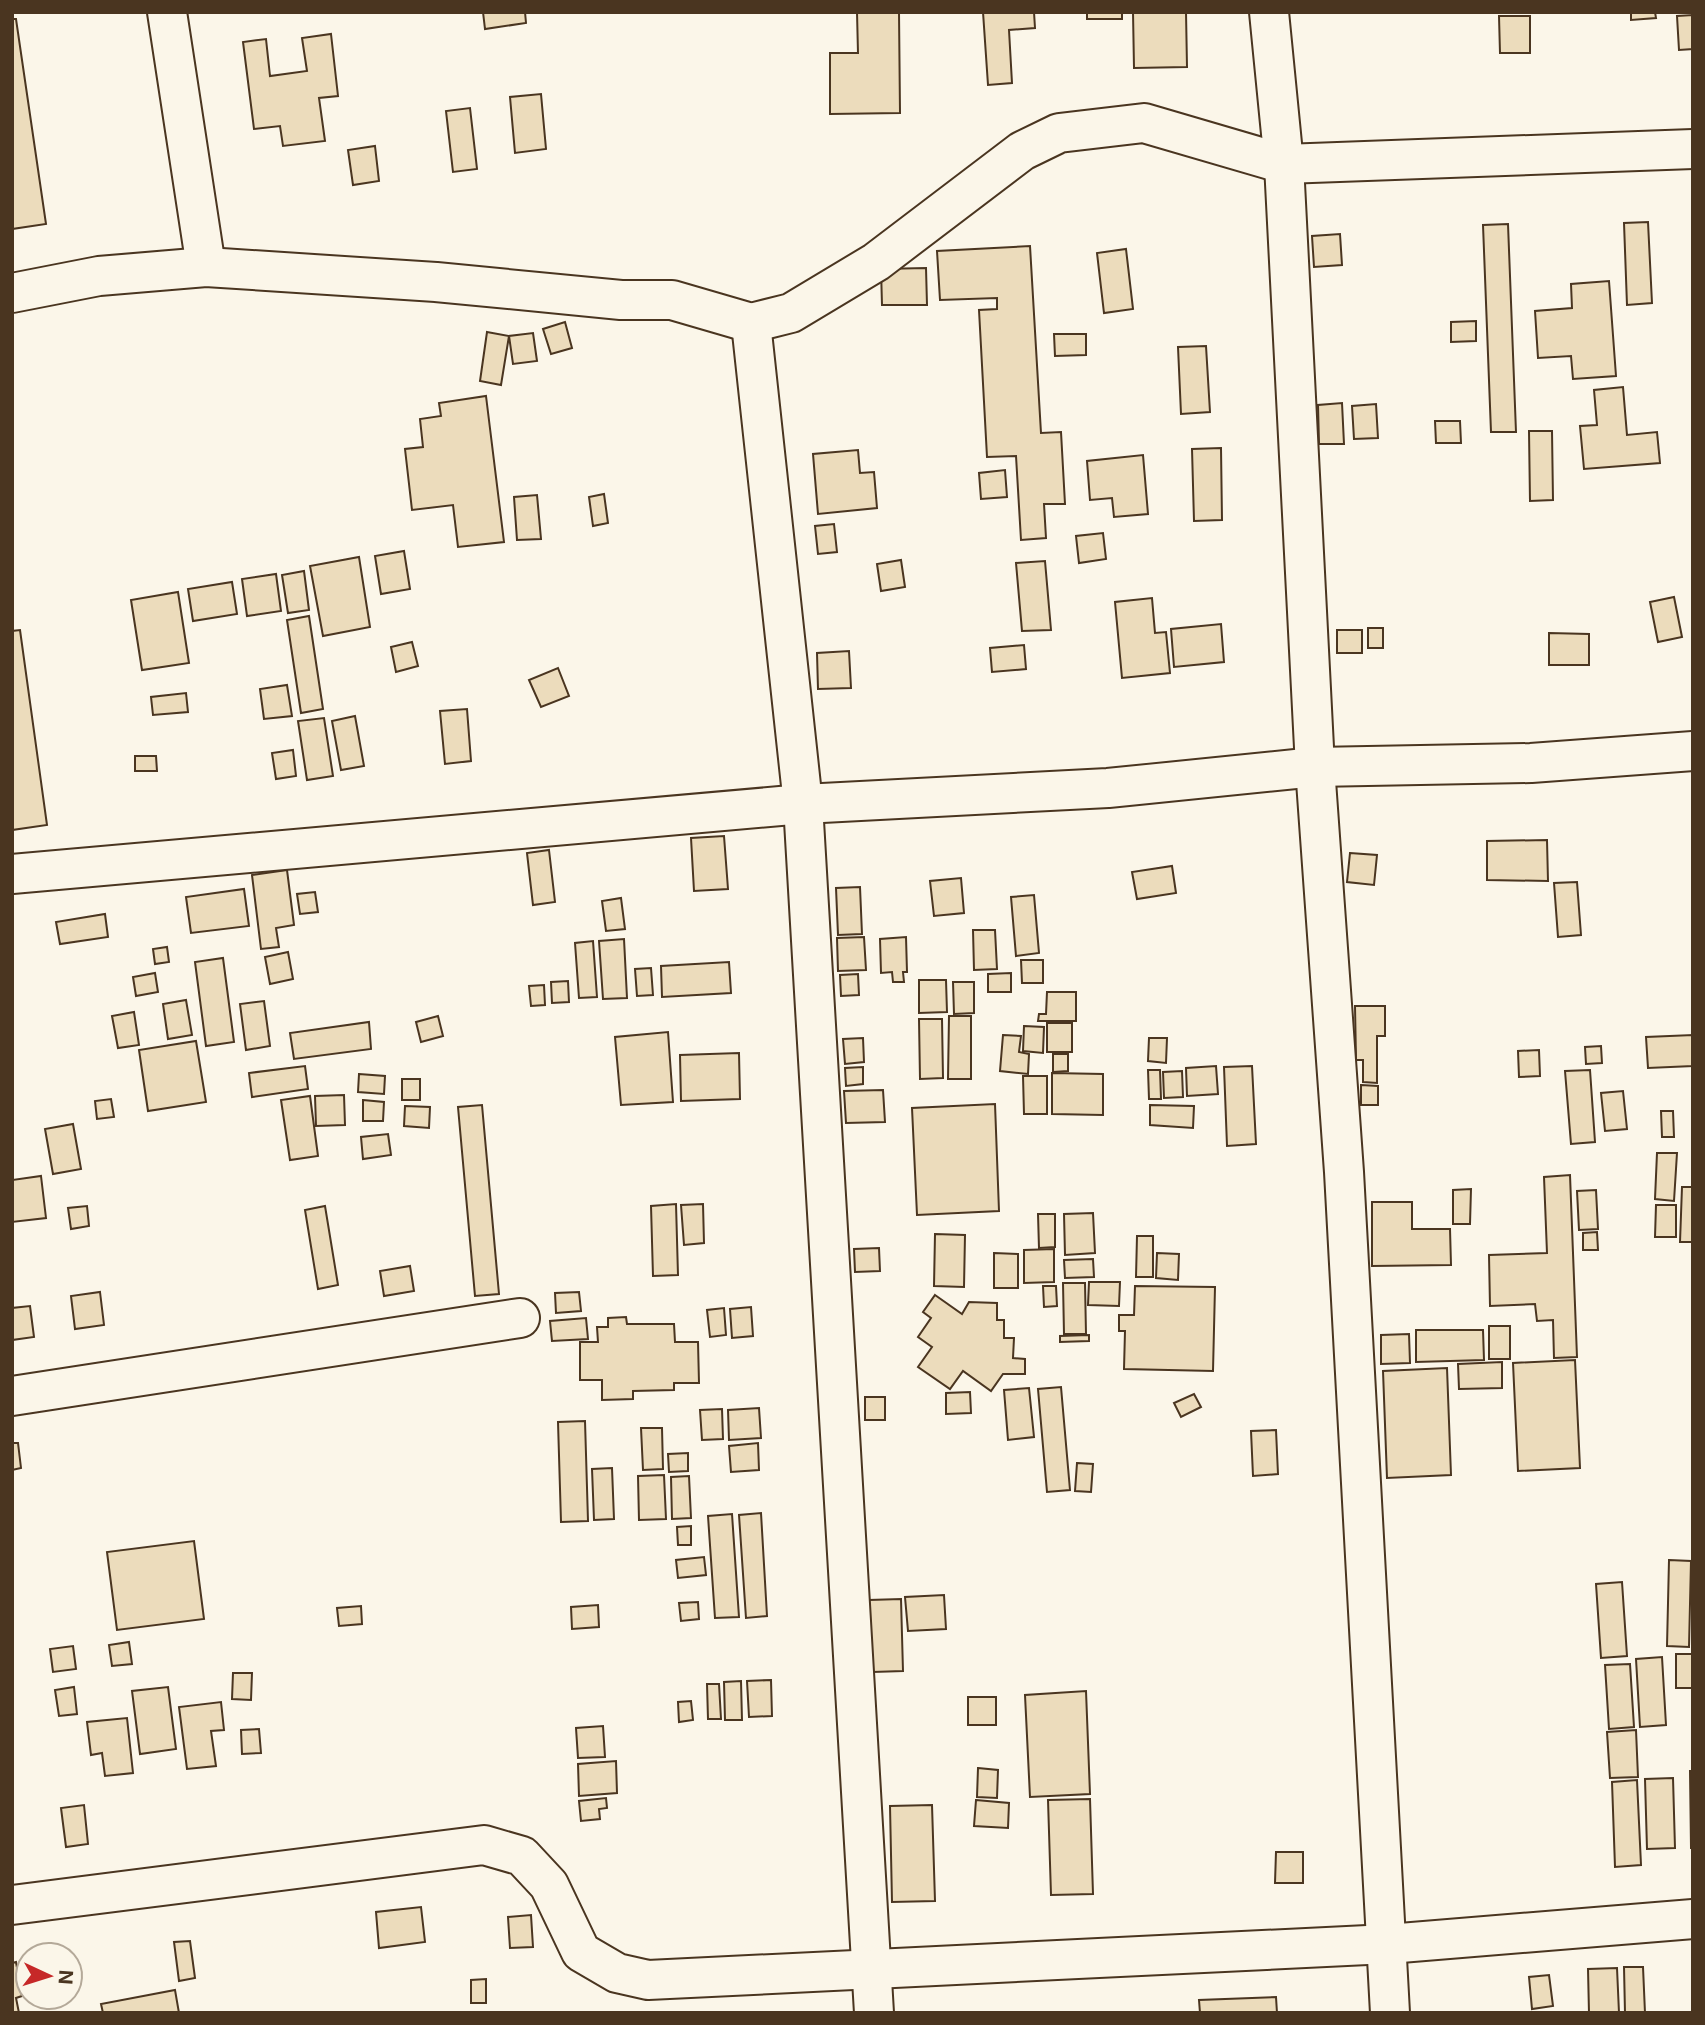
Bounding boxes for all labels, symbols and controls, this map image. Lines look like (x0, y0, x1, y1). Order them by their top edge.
north arrow (14, 1941, 84, 2011)
text: N (53, 1969, 77, 1985)

